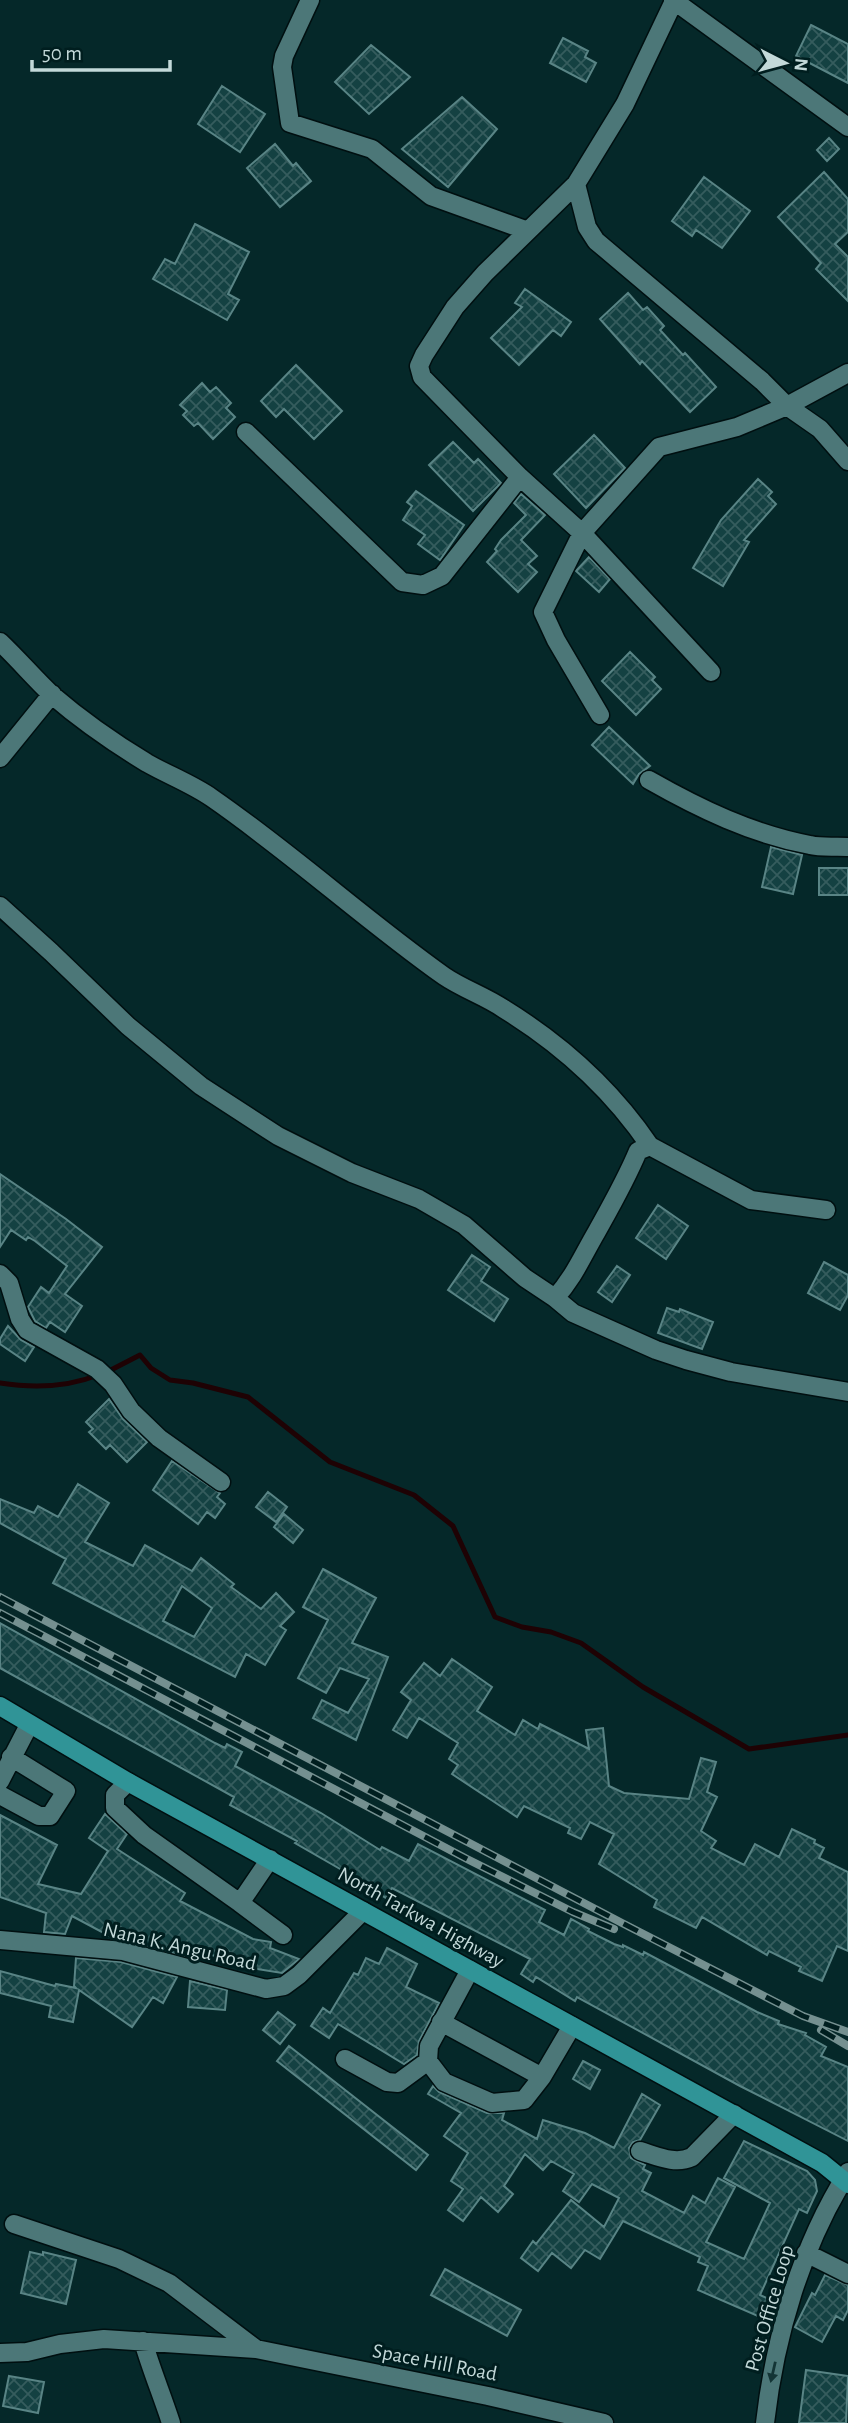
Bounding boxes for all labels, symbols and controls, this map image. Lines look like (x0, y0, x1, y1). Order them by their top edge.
scale bar (32, 28, 170, 72)
north arrow (750, 28, 820, 98)
text: 50 m (42, 43, 82, 64)
text: N (790, 57, 811, 72)
street label: North Tarkwa Highway (334, 1863, 507, 1972)
street label: Nana K. Angu Road (101, 1919, 258, 1974)
street label: Post Office Loop (741, 2242, 798, 2374)
street label: Space Hill Road (371, 2340, 499, 2385)
one-way arrow (767, 2361, 778, 2383)

